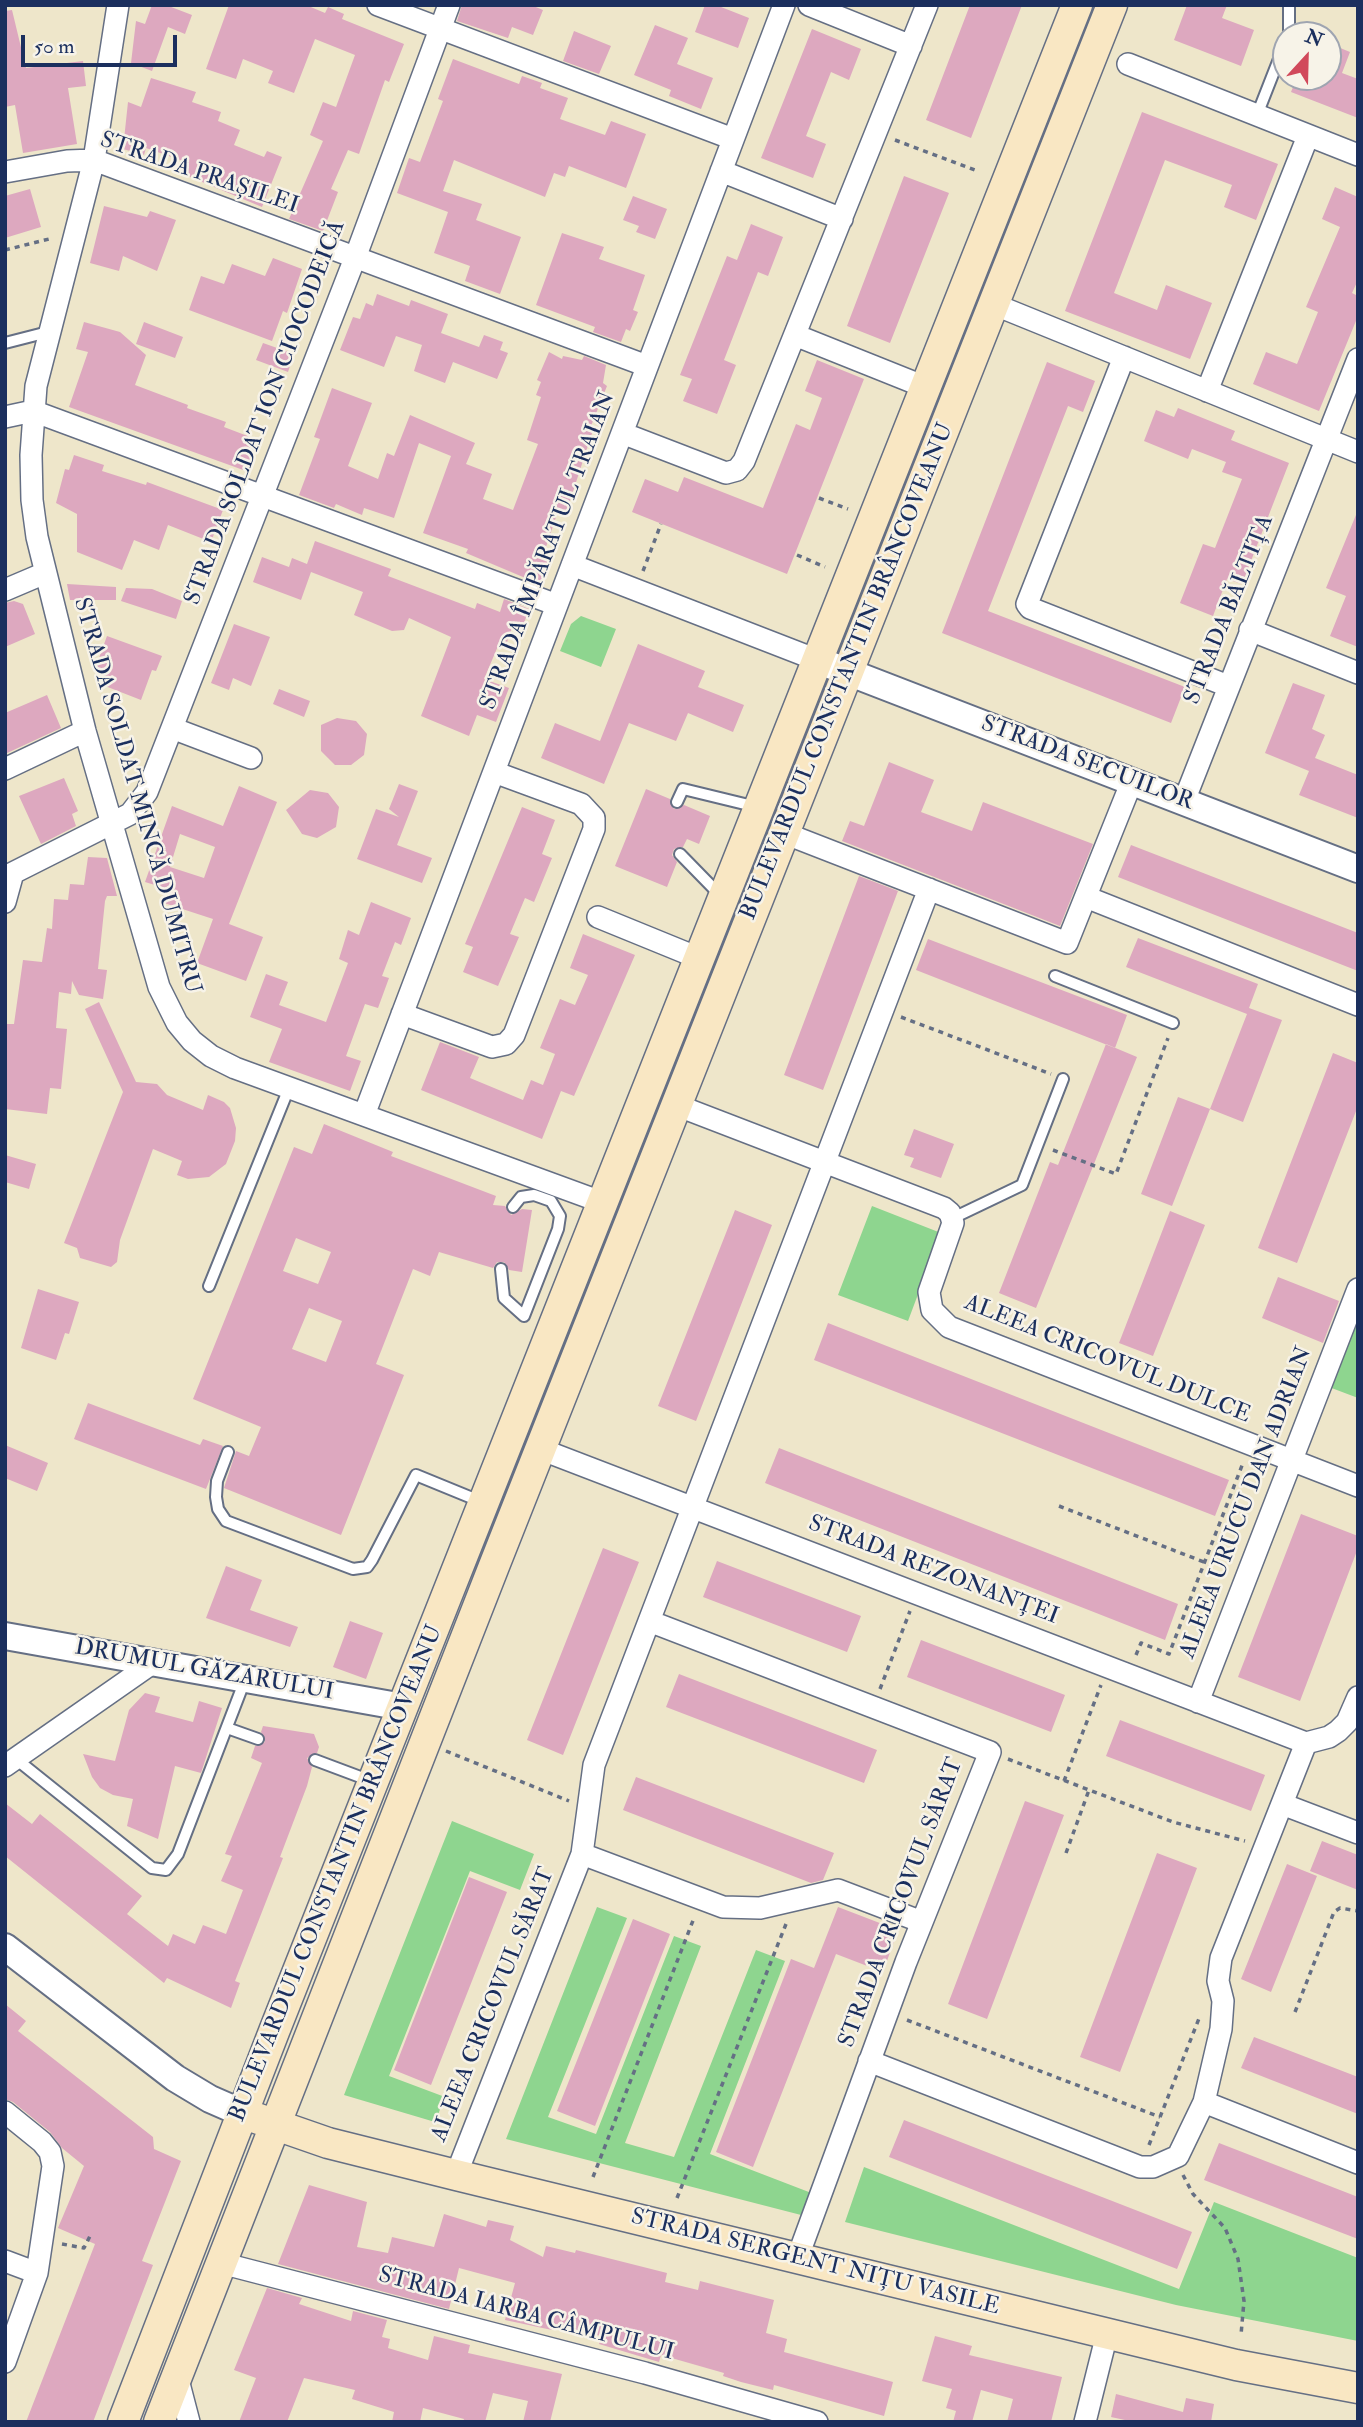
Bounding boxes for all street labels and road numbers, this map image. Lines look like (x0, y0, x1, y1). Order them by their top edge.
street label: STRADA PRAȘILEI (96, 127, 302, 221)
street label: STRADA SOLDAT ION CIOCODEICĂ (180, 217, 352, 609)
street label: STRADA ÎMPĂRATUL TRAIAN (475, 388, 623, 714)
street label: BULEVARDUL CONSTANTIN BRÂNCOVEANU (735, 420, 961, 924)
street label: STRADA BĂLTIȚA (1179, 511, 1281, 709)
street label: STRADA SOLDAT MINCĂ DUMITRU (66, 595, 206, 997)
street label: STRADA SECUILOR (977, 711, 1197, 817)
street label: ALEEA CRICOVUL DULCE (960, 1290, 1254, 1430)
street label: ALEEA URUCU DAN ADRIAN (1175, 1343, 1319, 1663)
street label: STRADA REZONANȚEI (804, 1511, 1062, 1631)
street label: BULEVARDUL CONSTANTIN BRÂNCOVEANU (224, 1622, 450, 2126)
street label: DRUMUL GĂZARULUI (72, 1635, 336, 1707)
street label: STRADA CRICOVUL SĂRAT (834, 1754, 970, 2052)
street label: ALEEA CRICOVUL SĂRAT (426, 1864, 562, 2146)
street label: STRADA SERGENT NIȚU VASILE (628, 2204, 1002, 2322)
street label: STRADA IARBA CÂMPULUI (375, 2262, 677, 2368)

